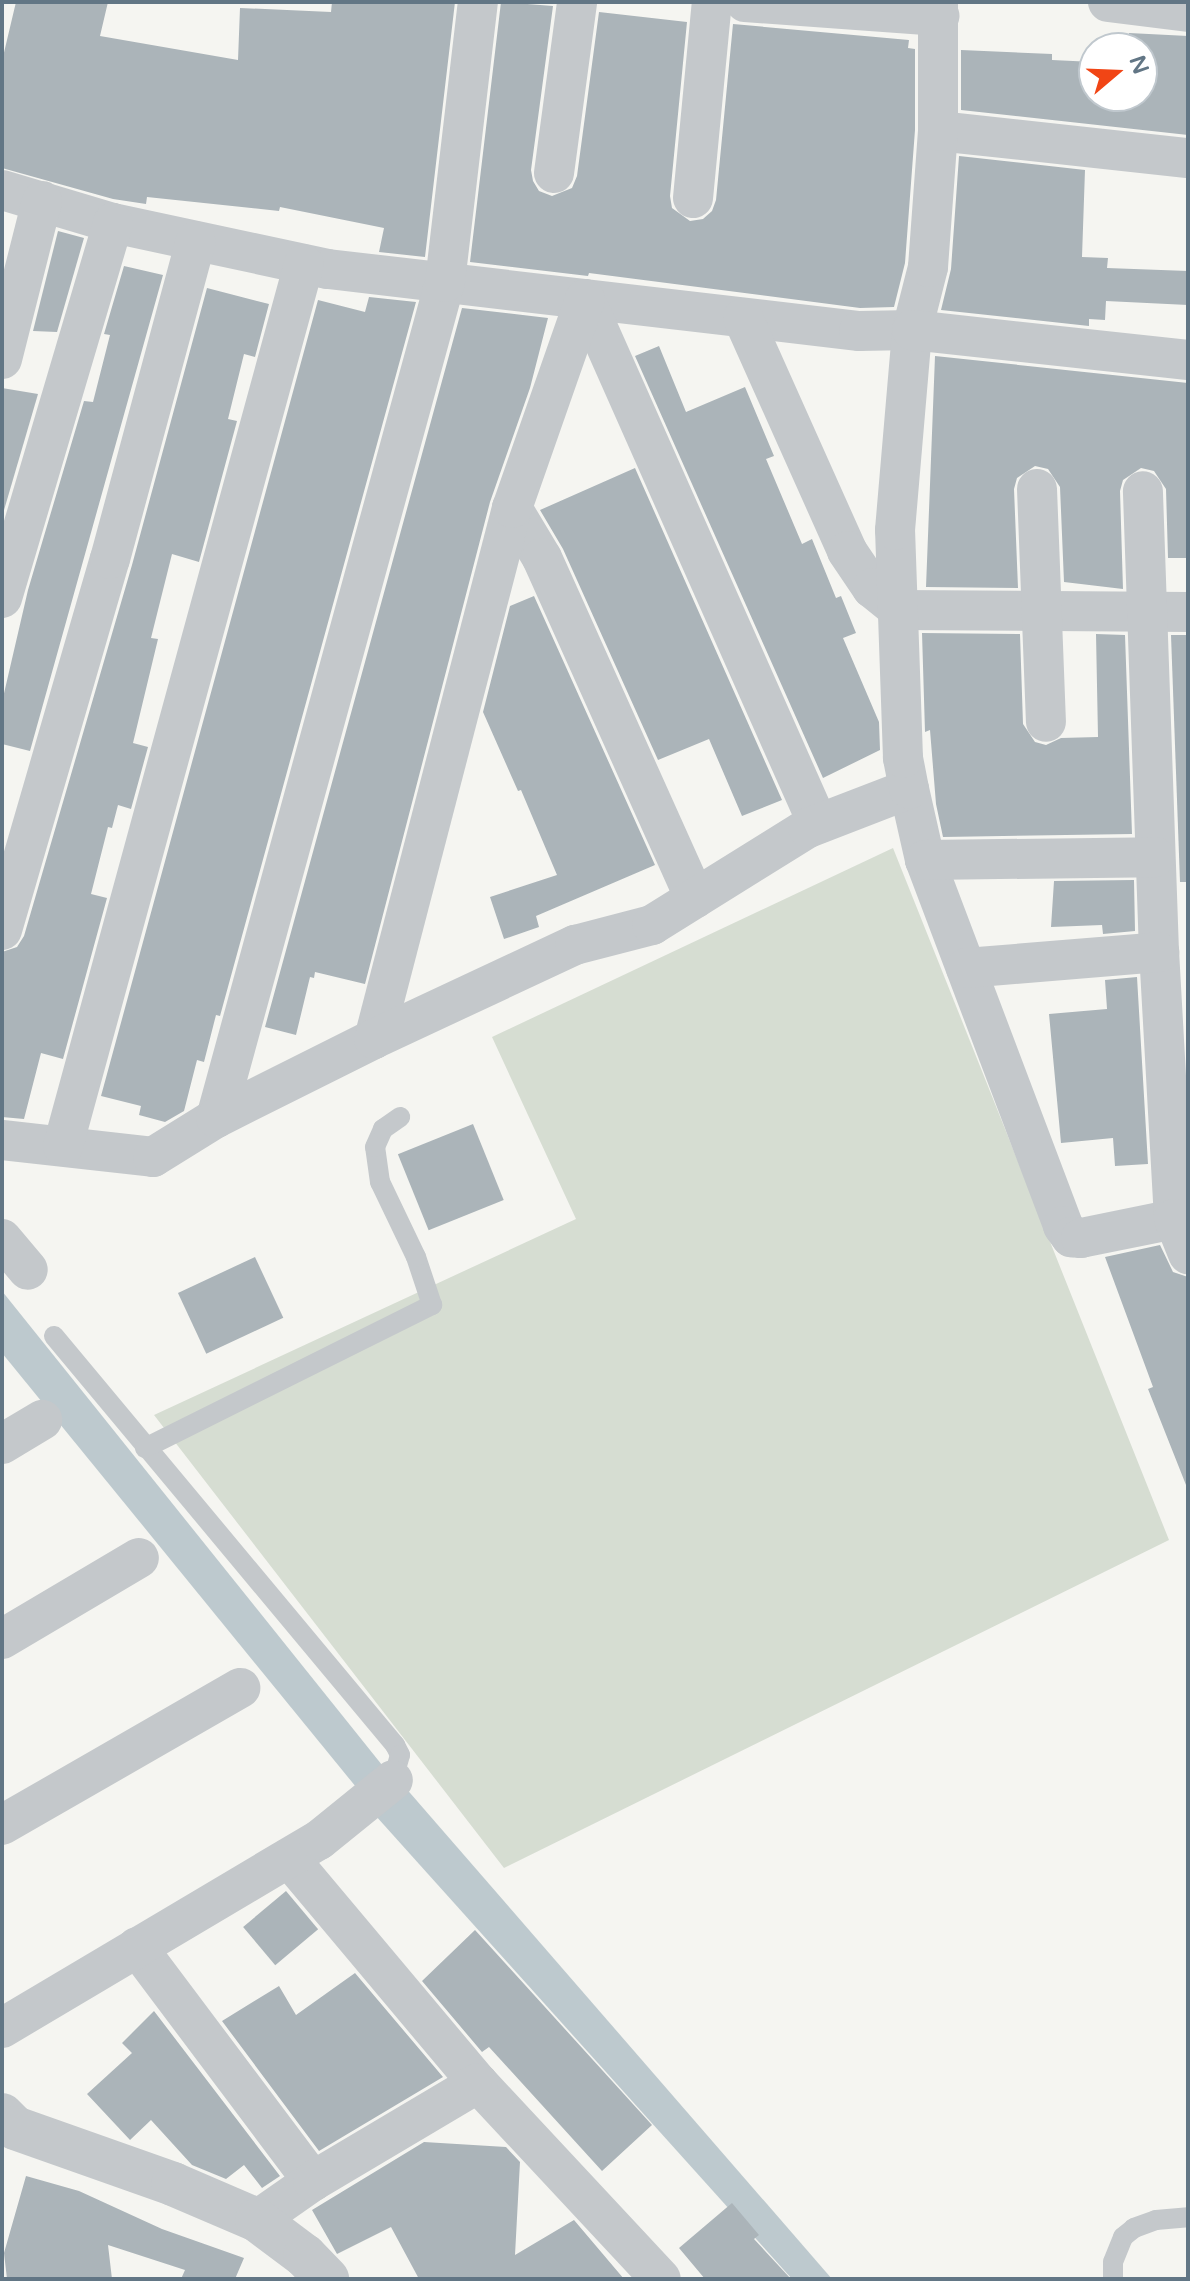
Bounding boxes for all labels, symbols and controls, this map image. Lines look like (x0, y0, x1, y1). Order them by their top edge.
north arrow (1078, 32, 1158, 112)
text: N (1124, 52, 1154, 77)

